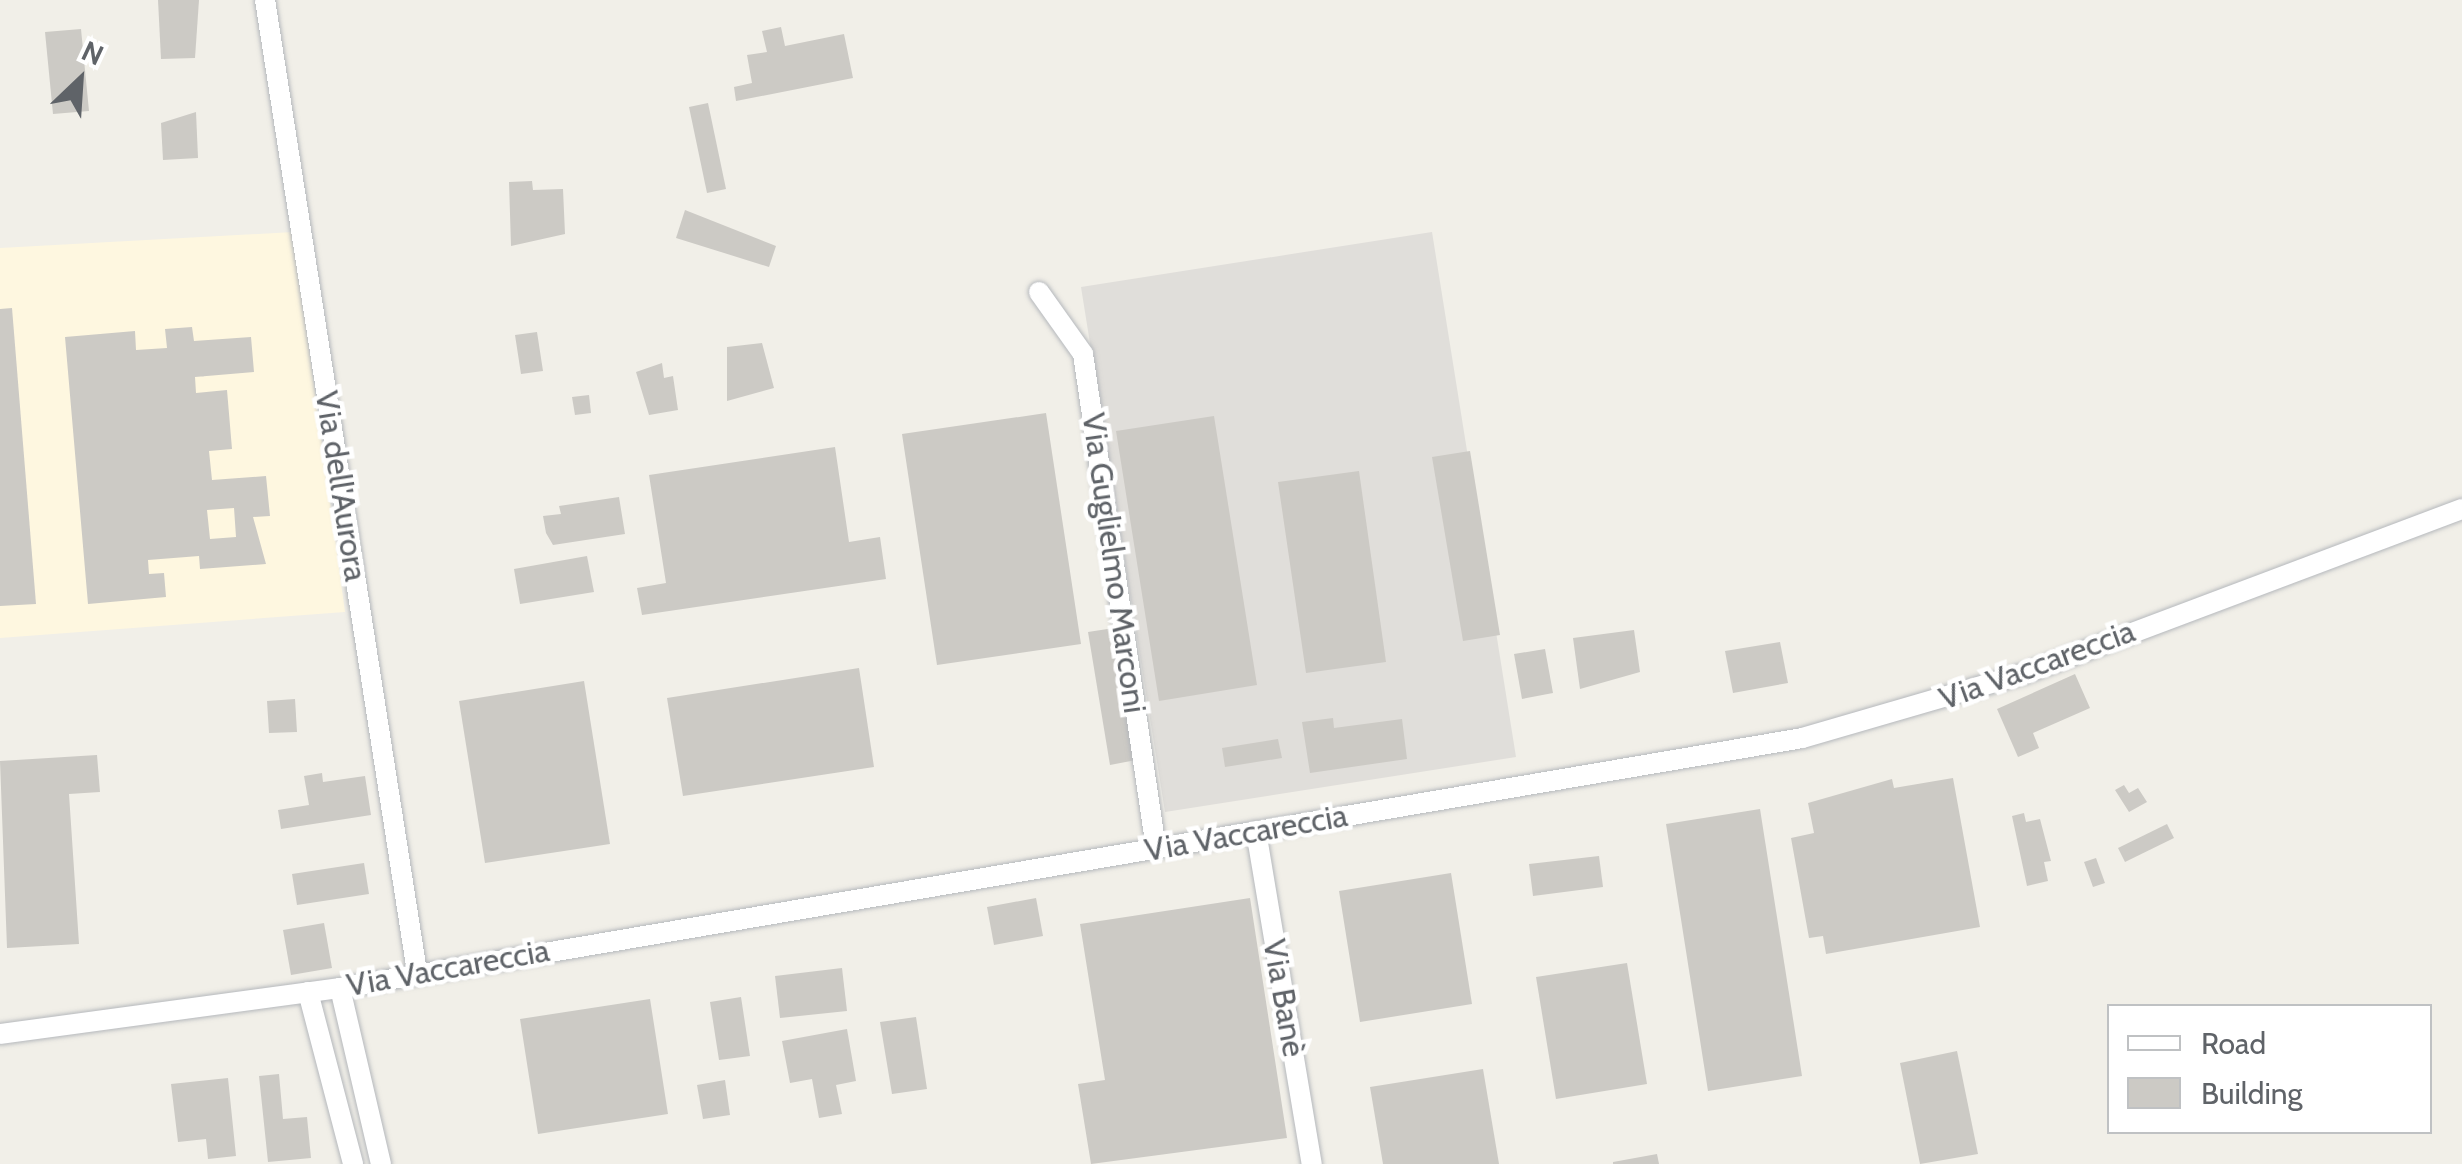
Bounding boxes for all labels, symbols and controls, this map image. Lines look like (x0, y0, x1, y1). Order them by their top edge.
north arrow (30, 30, 130, 130)
text: N (77, 33, 109, 72)
street label: Via dell'Aurora (307, 388, 375, 584)
street label: Via Guglielmo Marconi (1074, 410, 1154, 716)
street label: Via Vaccareccia (1934, 612, 2140, 718)
street label: Via Vaccareccia (1142, 796, 1350, 870)
street label: Via Vaccareccia (344, 931, 552, 1005)
street label: Via Banè (1255, 936, 1313, 1060)
legend (2107, 1004, 2432, 1134)
text: Road (2201, 1025, 2266, 1062)
text: Building (2201, 1075, 2303, 1112)

